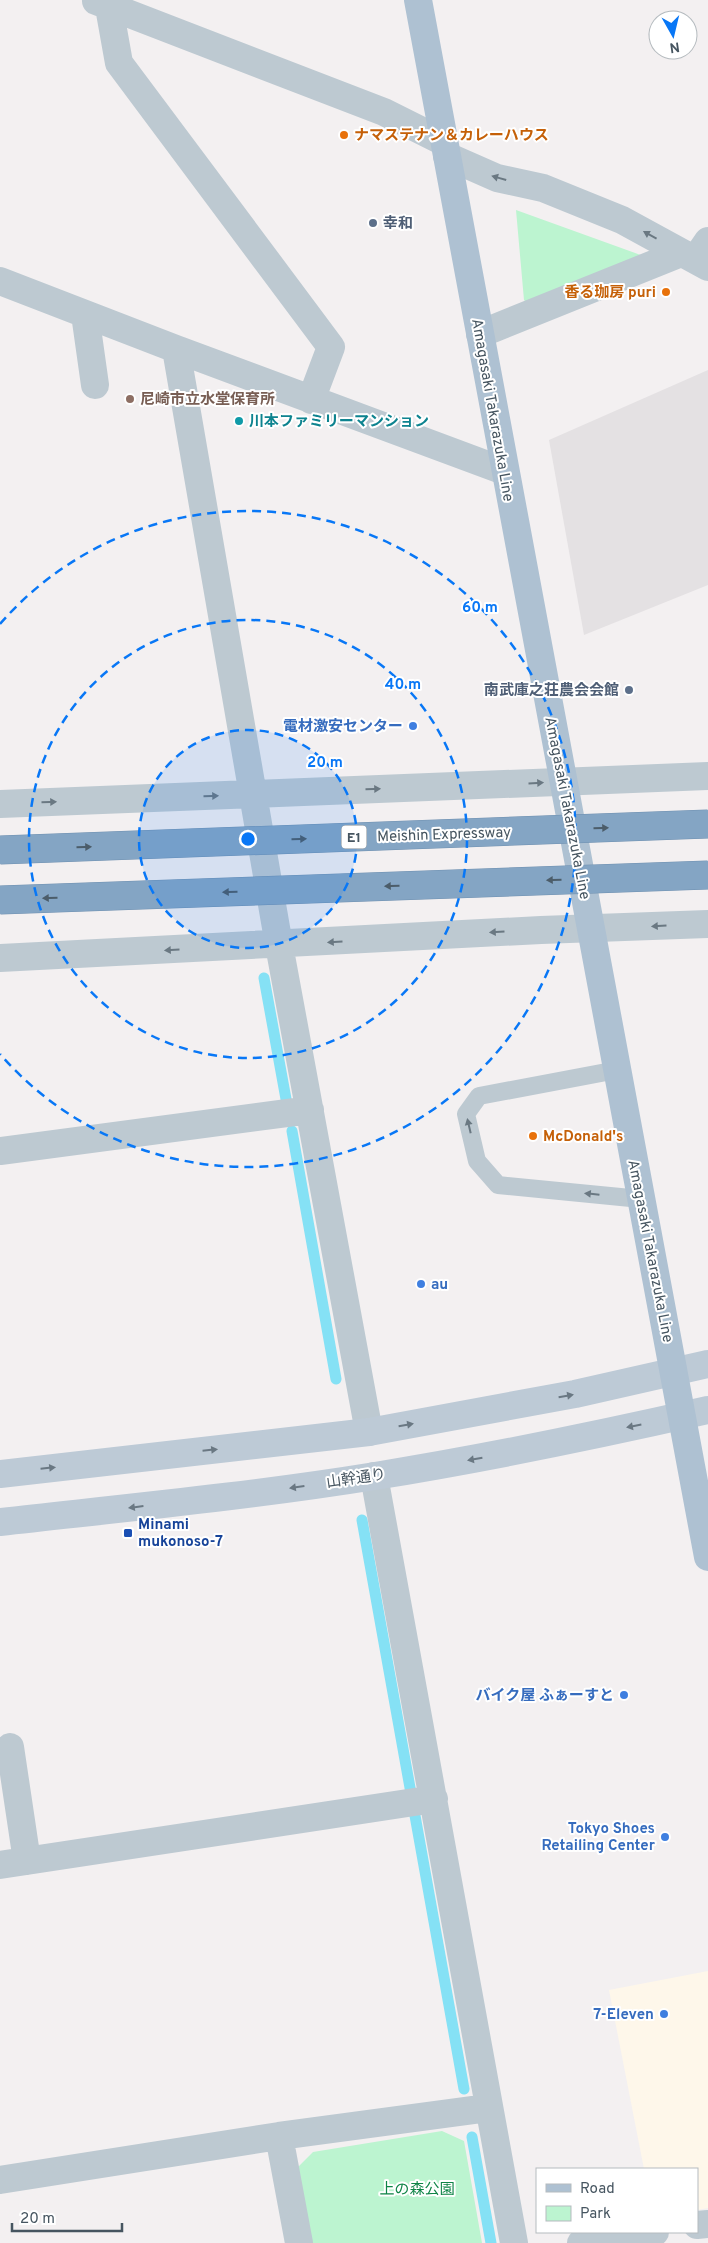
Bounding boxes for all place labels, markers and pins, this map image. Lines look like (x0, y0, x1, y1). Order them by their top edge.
place label: ナマステナン＆カレーハウス (354, 127, 549, 146)
marker: ナマステナン＆カレーハウス (338, 129, 350, 141)
place label: 幸和 (383, 215, 413, 234)
marker: 幸和 (367, 217, 379, 229)
place label: 香る珈房 puri (564, 284, 656, 303)
marker: 香る珈房 puri (660, 286, 672, 298)
place label: 尼崎市立水堂保育所 (140, 391, 275, 410)
marker: 尼崎市立水堂保育所 (124, 393, 136, 405)
place label: 川本ファミリーマンション (249, 413, 429, 432)
marker: 川本ファミリーマンション (233, 415, 245, 427)
place label: 南武庫之荘農会会館 (484, 682, 619, 701)
marker: 南武庫之荘農会会館 (623, 684, 635, 696)
place label: 電材激安センター (283, 717, 403, 737)
marker: 電材激安センター (407, 720, 419, 732)
centre of rings (239, 830, 257, 848)
place label: McDonald's (543, 1128, 623, 1147)
marker: McDonald's (527, 1130, 539, 1142)
place label: au (431, 1276, 448, 1295)
marker: au (415, 1278, 427, 1290)
place label: Minami mukonoso-7 (138, 1516, 223, 1552)
marker: Minami mukonoso-7 (122, 1527, 134, 1539)
place label: バイク屋 ふぁーすと (476, 1687, 614, 1706)
marker: バイク屋 ふぁーすと (618, 1689, 630, 1701)
place label: Tokyo Shoes Retailing Center (541, 1820, 656, 1856)
marker: Tokyo Shoes Retailing Center (659, 1831, 671, 1843)
place label: 7-Eleven (593, 2006, 654, 2025)
marker: 7-Eleven (658, 2008, 670, 2020)

